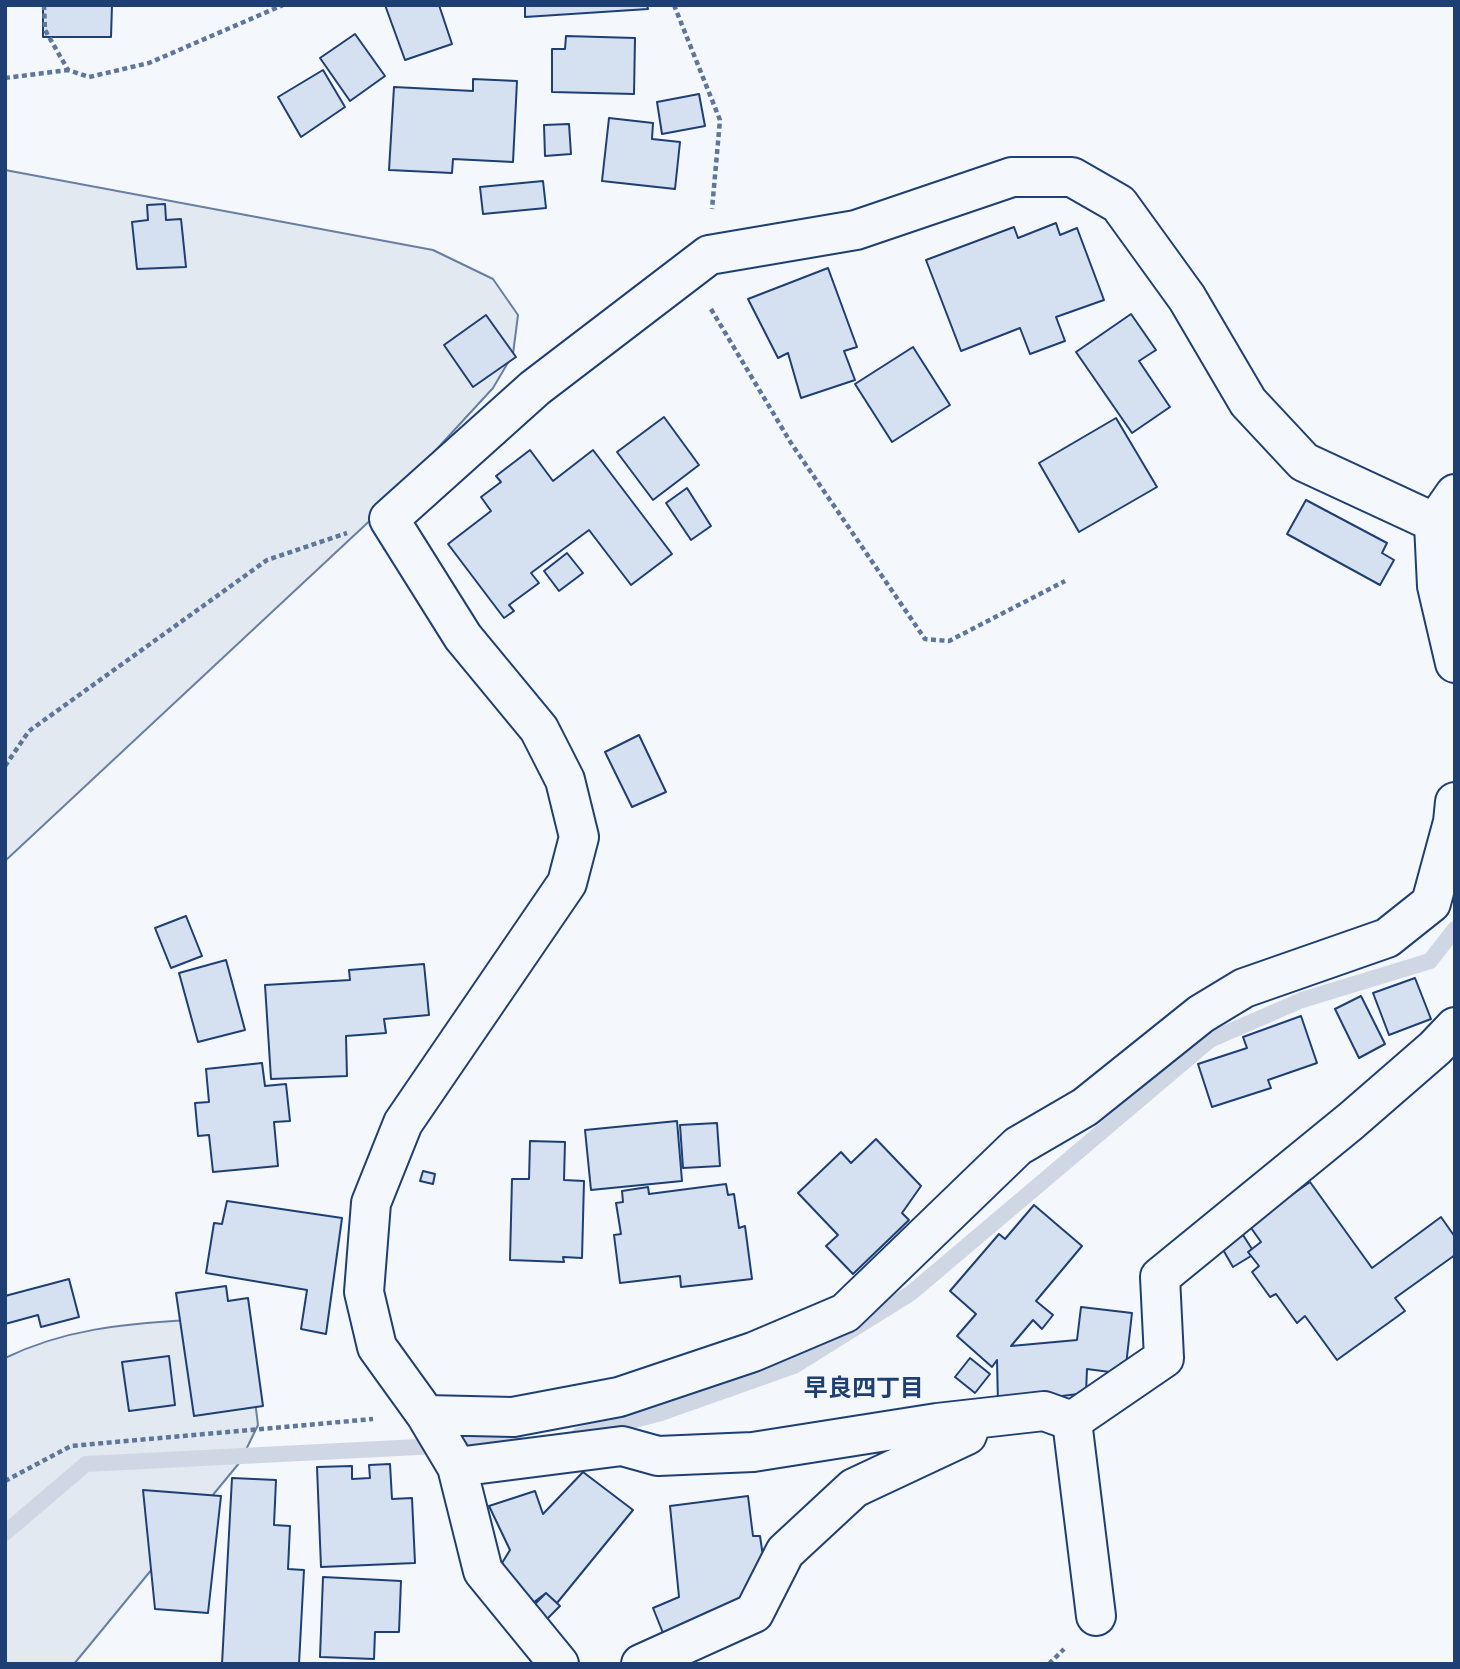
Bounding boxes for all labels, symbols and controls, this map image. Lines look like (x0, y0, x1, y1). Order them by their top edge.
district label: 早良四丁目 (804, 1375, 924, 1403)

